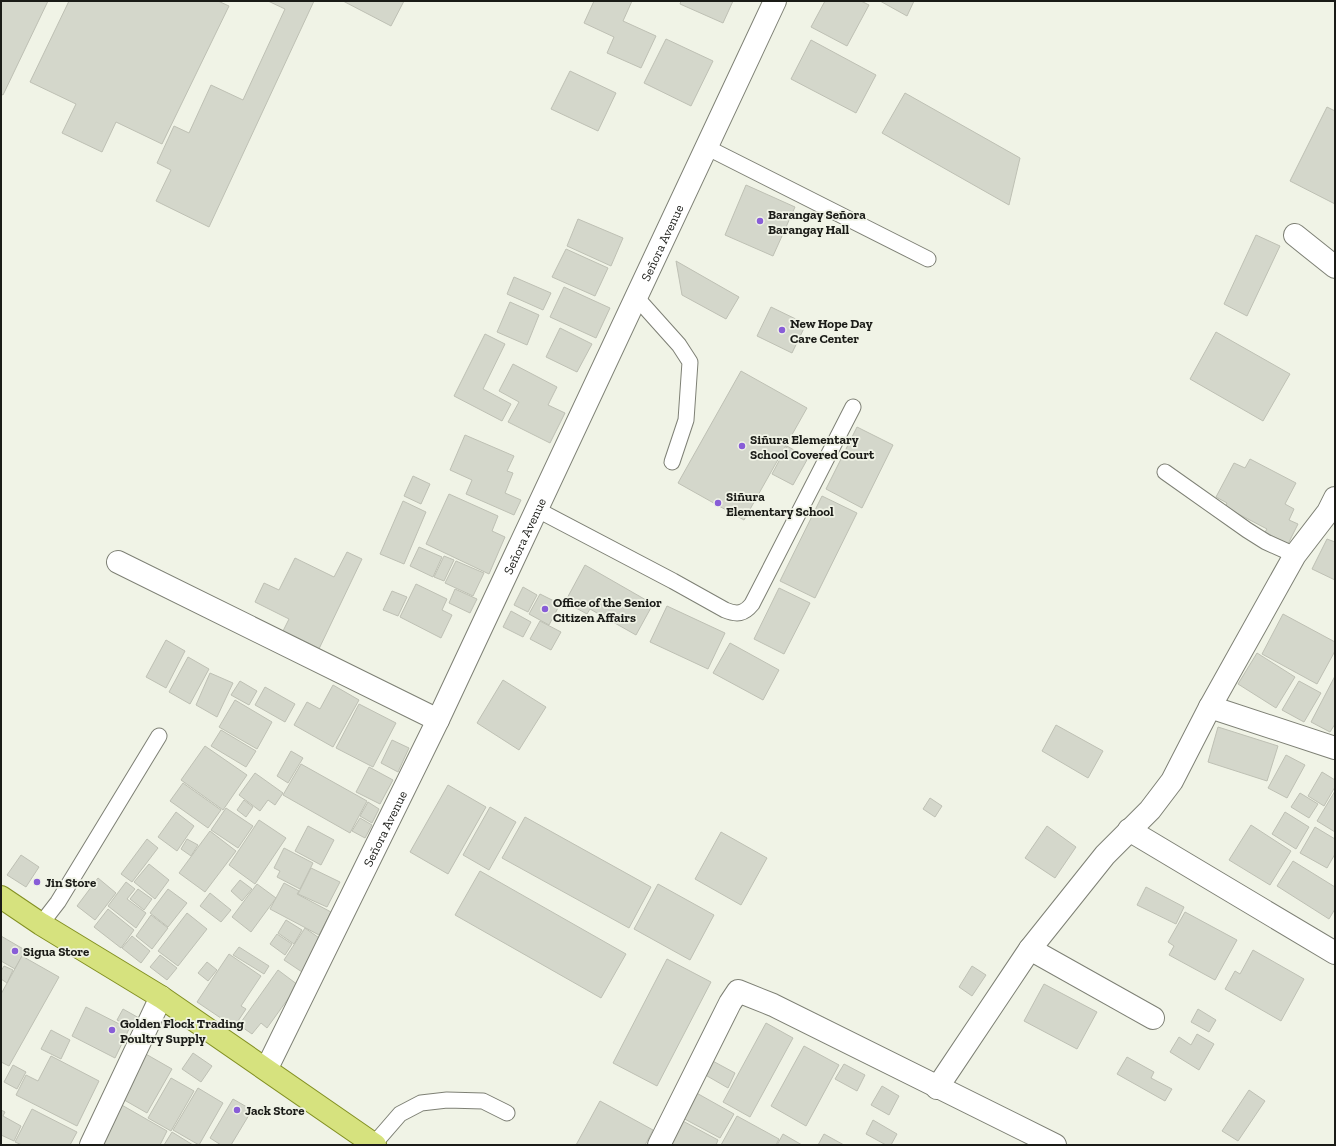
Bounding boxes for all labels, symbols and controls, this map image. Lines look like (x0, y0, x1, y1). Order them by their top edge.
street label: Señora Avenue (638, 202, 687, 283)
place label: Barangay Señora Barangay Hall (768, 207, 866, 237)
marker: Barangay Señora Barangay Hall (755, 216, 765, 226)
place label: New Hope Day Care Center (790, 316, 873, 346)
marker: New Hope Day Care Center (777, 325, 787, 335)
place label: Siñura Elementary School Covered Court (750, 432, 875, 462)
marker: Siñura Elementary School Covered Court (737, 441, 747, 451)
place label: Siñura Elementary School (726, 489, 834, 519)
street label: Señora Avenue (500, 496, 549, 577)
marker: Siñura Elementary School (713, 498, 723, 508)
place label: Office of the Senior Citizen Affairs (553, 595, 662, 625)
marker: Office of the Senior Citizen Affairs (540, 604, 550, 614)
street label: Señora Avenue (360, 788, 410, 869)
place label: Jin Store (45, 875, 97, 890)
marker: Jin Store (32, 877, 42, 887)
place label: Sigua Store (23, 944, 90, 959)
marker: Sigua Store (10, 946, 20, 956)
place label: Golden Flock Trading Poultry Supply (120, 1016, 245, 1046)
marker: Golden Flock Trading Poultry Supply (107, 1025, 117, 1035)
place label: Jack Store (245, 1103, 305, 1118)
marker: Jack Store (232, 1105, 242, 1115)

